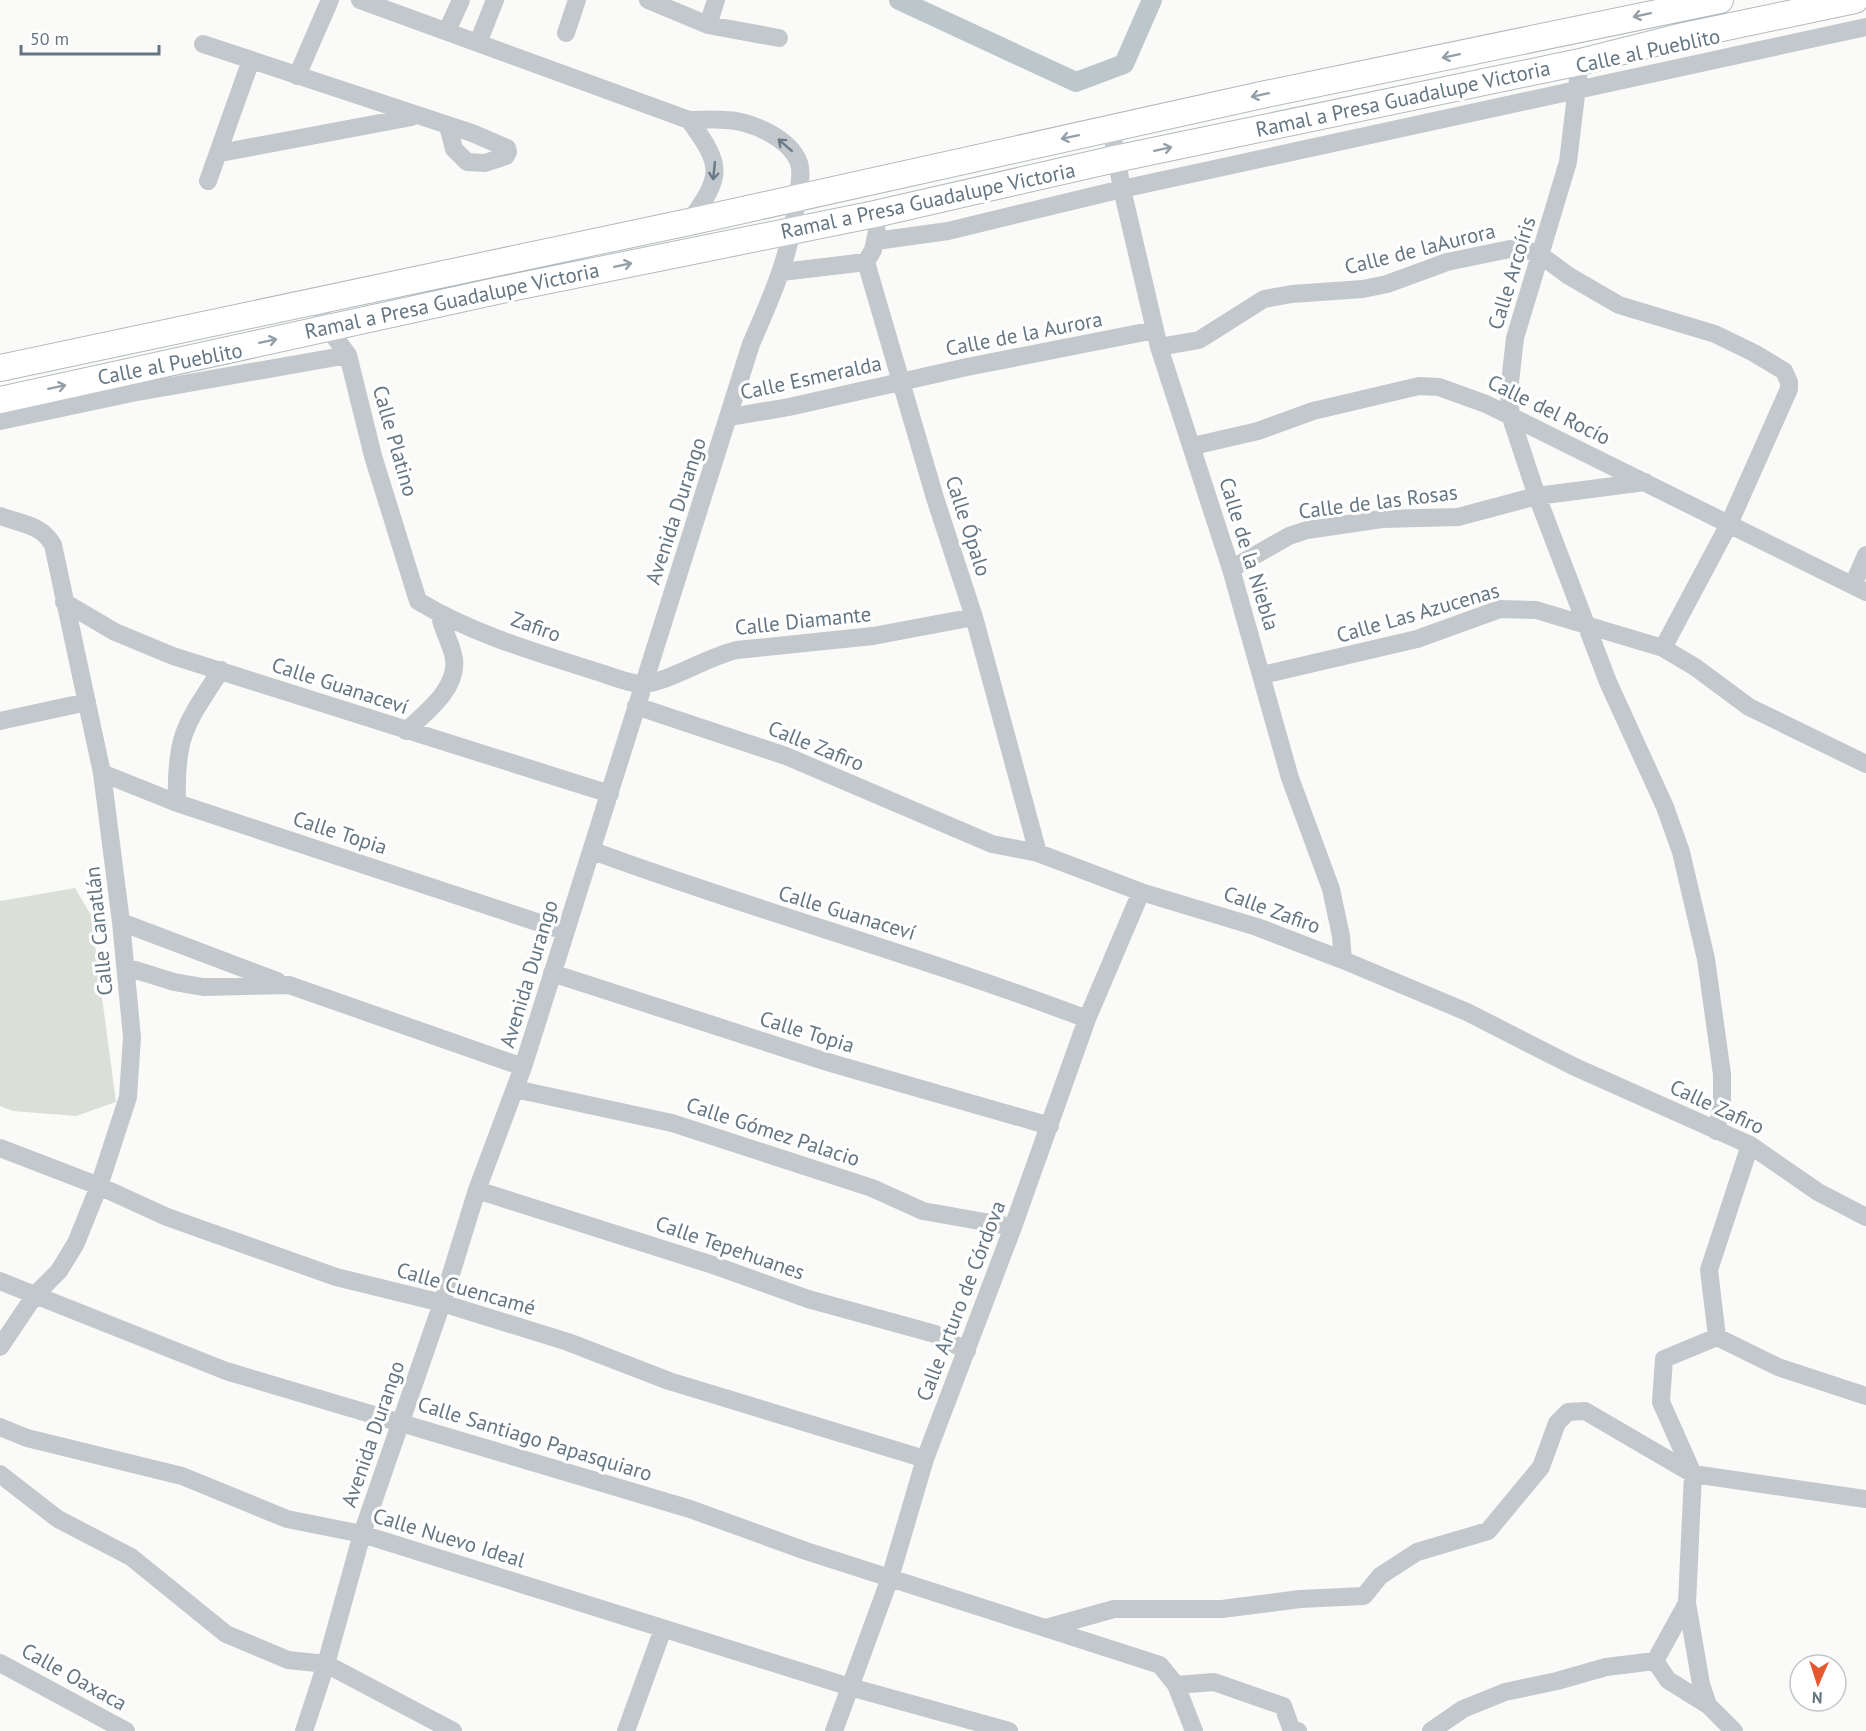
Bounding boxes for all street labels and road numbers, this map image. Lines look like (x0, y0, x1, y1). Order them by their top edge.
street label: Calle al Pueblito (1573, 22, 1723, 79)
street label: Ramal a Presa Guadalupe Victoria (1253, 54, 1553, 143)
street label: Ramal a Presa Guadalupe Victoria (778, 156, 1078, 245)
street label: Calle Arcoíris (1482, 213, 1542, 333)
street label: Calle de laAurora (1342, 217, 1498, 280)
street label: Ramal a Presa Guadalupe Victoria (302, 256, 602, 345)
street label: Calle de la Aurora (943, 305, 1105, 362)
street label: Calle al Pueblito (95, 336, 245, 391)
street label: Calle Esmeralda (738, 349, 884, 406)
street label: Calle del Rocío (1483, 368, 1615, 451)
street label: Calle Platino (367, 382, 424, 500)
street label: Avenida Durango (639, 434, 712, 588)
street label: Calle Ópalo (940, 472, 997, 580)
street label: Calle de la Niebla (1213, 474, 1286, 634)
street label: Calle de las Rosas (1297, 478, 1459, 525)
street label: Calle Las Azucenas (1333, 576, 1502, 649)
street label: Calle Diamante (733, 600, 872, 641)
street label: Zafiro (508, 605, 565, 648)
street label: Calle Guanaceví (268, 651, 412, 720)
street label: Calle Zafiro (764, 714, 868, 777)
street label: Calle Topia (290, 805, 391, 860)
street label: Calle Canatlán (78, 865, 119, 997)
street label: Calle Guanaceví (775, 879, 919, 946)
street label: Calle Zafiro (1220, 880, 1324, 940)
street label: Avenida Durango (493, 897, 564, 1051)
street label: Calle Topia (757, 1004, 858, 1059)
street label: Calle Zafiro (1666, 1073, 1769, 1140)
street label: Calle Gómez Palacio (683, 1091, 863, 1172)
street label: Calle Arturo de Córdova (910, 1197, 1011, 1405)
street label: Calle Tepehuanes (652, 1209, 808, 1286)
street label: Calle Cuencamé (394, 1256, 539, 1321)
street label: Avenida Durango (335, 1357, 410, 1511)
street label: Calle Santiago Papasquiaro (415, 1390, 656, 1487)
street label: Calle Nuevo Ideal (370, 1502, 528, 1573)
street label: Calle Oaxaca (17, 1637, 132, 1717)

